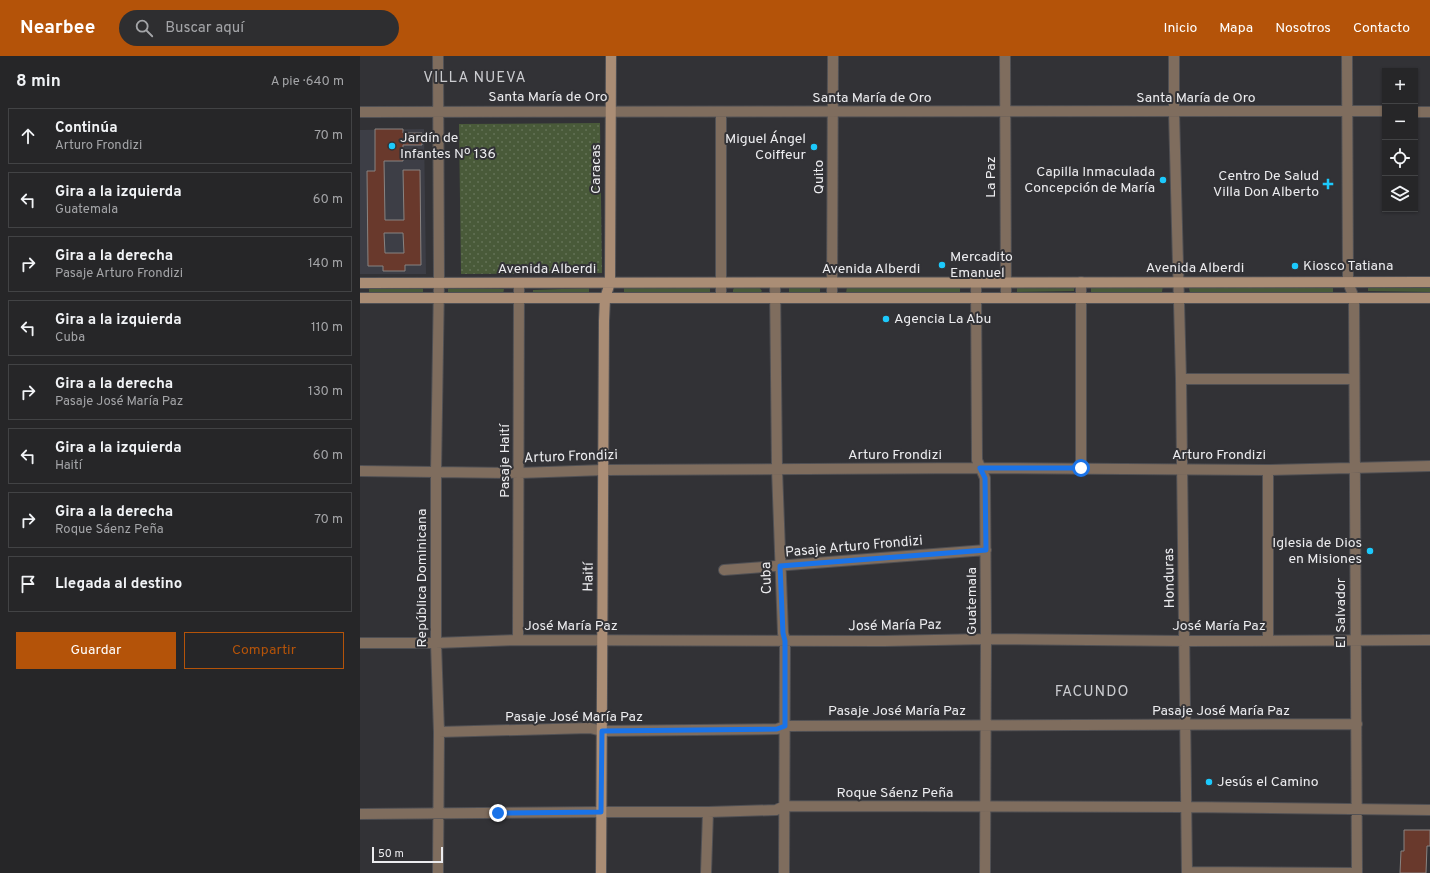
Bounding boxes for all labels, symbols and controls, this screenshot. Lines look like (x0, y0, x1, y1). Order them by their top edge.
search box (119, 10, 399, 46)
text: Nearbee (20, 16, 95, 40)
icon: search (133, 17, 155, 39)
text: Buscar aquí (165, 19, 244, 38)
text: Inicio (1164, 20, 1197, 37)
text: Mapa (1219, 20, 1253, 37)
text: Nosotros (1275, 20, 1331, 37)
text: Contacto (1353, 20, 1410, 37)
map controls (1382, 68, 1418, 212)
button: + (1382, 68, 1418, 104)
district label: VILLA NUEVA (423, 69, 527, 88)
text: 8 min (16, 71, 61, 93)
text: A pie · 640 m (271, 74, 344, 90)
street label: Santa María de Oro (488, 89, 608, 106)
street label: Santa María de Oro (812, 90, 932, 107)
street label: Santa María de Oro (1136, 90, 1256, 107)
button: − (1382, 104, 1418, 140)
text: Continúa (55, 119, 117, 138)
icon: ahead (17, 125, 39, 147)
text: 70 m (314, 128, 343, 144)
place label: Jardín de Infantes Nº 136 (400, 130, 496, 163)
place label: Miguel Ángel Coiffeur (725, 130, 807, 164)
text: Arturo Frondizi (55, 138, 142, 154)
button: locate (1382, 140, 1418, 176)
marker: Jardín de Infantes Nº 136 (387, 141, 397, 151)
marker: Miguel Ángel Coiffeur (809, 142, 819, 152)
street label: Caracas (588, 144, 605, 194)
street label: La Paz (983, 156, 1000, 198)
street label: Quito (811, 160, 828, 194)
place label: Capilla Inmaculada Concepción de María (1024, 164, 1155, 197)
place label: Centro De Salud Villa Don Alberto (1213, 168, 1319, 201)
marker: Capilla Inmaculada Concepción de María (1158, 175, 1168, 185)
button: layers (1382, 176, 1418, 212)
marker: Centro De Salud Villa Don Alberto (1322, 178, 1334, 190)
text: Gira a la izquierda (55, 183, 182, 202)
icon: left (17, 189, 39, 211)
text: 60 m (313, 192, 343, 208)
text: Guatemala (55, 202, 118, 218)
text: Gira a la derecha (55, 247, 173, 266)
place label: Mercadito Emanuel (950, 249, 1013, 282)
icon: right (17, 253, 39, 275)
text: 140 m (308, 256, 343, 272)
place label: Kiosco Tatiana (1303, 258, 1393, 275)
marker: Mercadito Emanuel (937, 260, 947, 270)
street label: Avenida Alberdi (1146, 260, 1244, 277)
street label: Avenida Alberdi (498, 261, 596, 278)
street label: Avenida Alberdi (822, 261, 920, 278)
marker: Kiosco Tatiana (1290, 261, 1300, 271)
text: Pasaje Arturo Frondizi (55, 266, 183, 282)
text: Gira a la izquierda (55, 311, 182, 330)
place label: Agencia La Abu (894, 311, 991, 328)
marker: Agencia La Abu (881, 314, 891, 324)
icon: left (17, 317, 39, 339)
text: 110 m (311, 320, 343, 336)
text: Cuba (55, 330, 85, 346)
text: Gira a la derecha (55, 375, 173, 394)
icon: right (17, 381, 39, 403)
text: 130 m (308, 384, 343, 400)
text: Pasaje José María Paz (55, 394, 183, 410)
street label: Pasaje Haití (497, 423, 514, 498)
text: Gira a la izquierda (55, 439, 182, 458)
icon: left (17, 445, 39, 467)
street label: Arturo Frondizi (524, 447, 618, 467)
street label: Arturo Frondizi (848, 447, 942, 464)
street label: Arturo Frondizi (1172, 447, 1266, 464)
text: 60 m (313, 448, 343, 464)
text: Haití (55, 458, 82, 474)
route start (1072, 459, 1090, 477)
text: Gira a la derecha (55, 503, 173, 522)
icon: right (17, 509, 39, 531)
street label: República Dominicana (414, 509, 431, 647)
text: 70 m (314, 512, 343, 528)
text: Roque Sáenz Peña (55, 522, 164, 538)
street label: Pasaje Arturo Frondizi (785, 533, 923, 561)
place label: Iglesia de Dios en Misiones (1272, 535, 1362, 568)
marker: Iglesia de Dios en Misiones (1365, 546, 1375, 556)
street label: Honduras (1161, 548, 1179, 608)
street label: Haití (580, 561, 598, 592)
street label: Cuba (758, 562, 776, 594)
street label: Guatemala (964, 567, 981, 635)
icon: arrive (17, 573, 39, 595)
text: Llegada al destino (55, 575, 182, 594)
street label: El Salvador (1333, 577, 1350, 648)
street label: José María Paz (848, 617, 942, 635)
street label: José María Paz (524, 618, 618, 635)
street label: José María Paz (1172, 618, 1266, 635)
button: Guardar (16, 632, 176, 669)
button: Compartir (184, 632, 344, 669)
district label: FACUNDO (1055, 683, 1129, 702)
street label: Pasaje José María Paz (828, 703, 966, 720)
street label: Pasaje José María Paz (1152, 703, 1290, 720)
street label: Pasaje José María Paz (505, 709, 643, 726)
place label: Jesús el Camino (1217, 774, 1319, 791)
marker: Jesús el Camino (1204, 777, 1214, 787)
street label: Roque Sáenz Peña (837, 785, 953, 802)
route end (489, 804, 507, 822)
scale bar (372, 845, 443, 864)
text: 50 m (378, 847, 404, 861)

